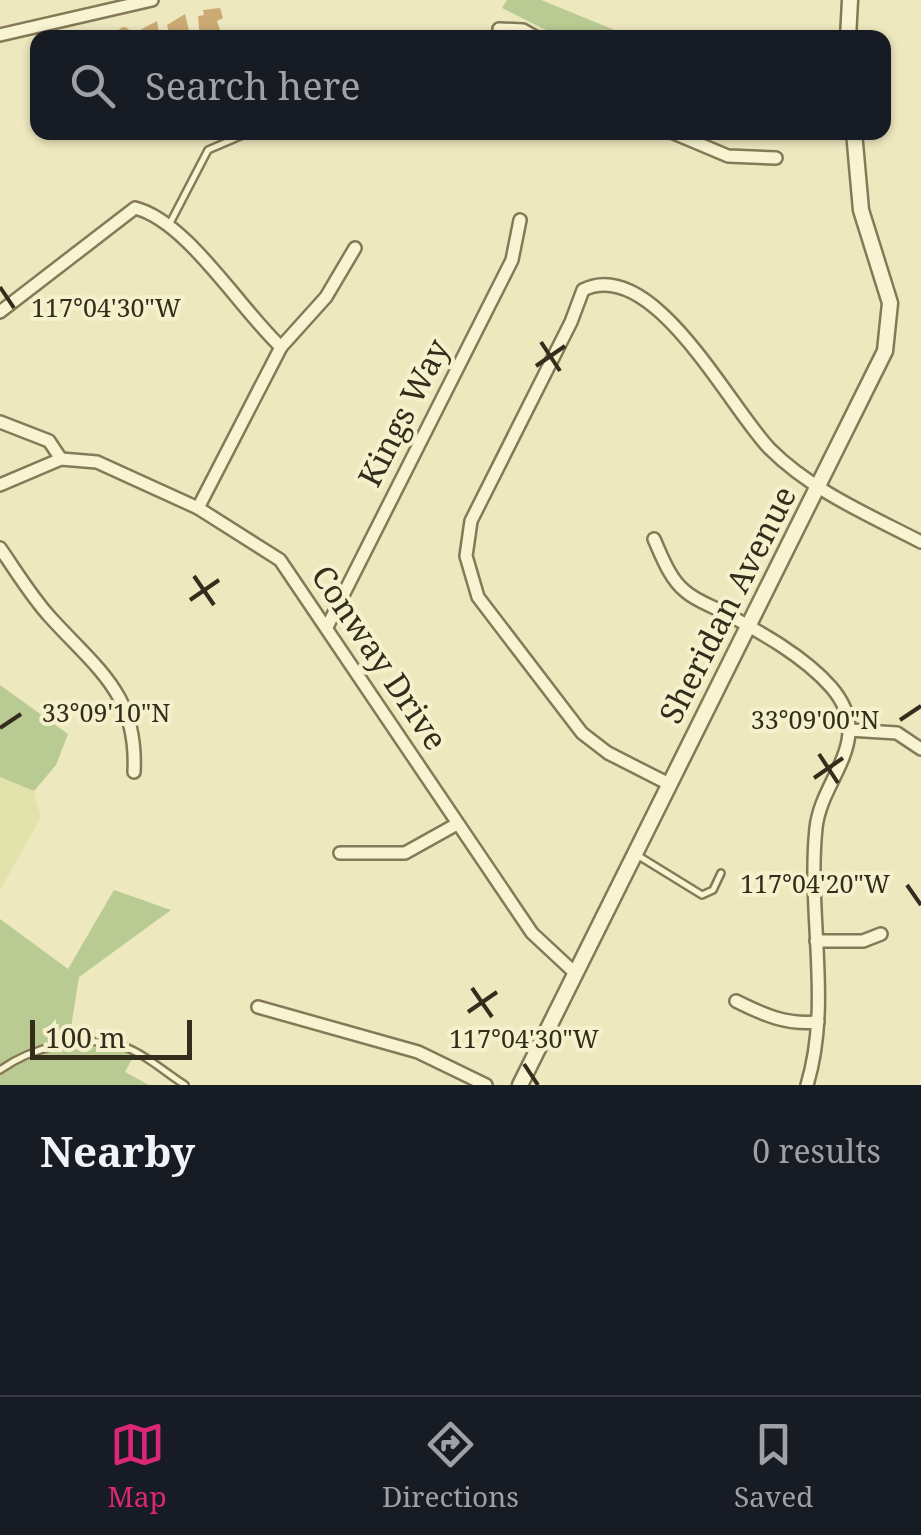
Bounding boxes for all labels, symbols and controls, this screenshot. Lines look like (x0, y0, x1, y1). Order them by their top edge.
search box (30, 30, 891, 140)
icon: search (65, 58, 120, 113)
text: Search here (145, 59, 361, 111)
text: 117°04'30"W (31, 290, 181, 324)
street label: Kings Way (347, 330, 459, 493)
street label: Sheridan Avenue (648, 478, 805, 730)
street label: Conway Drive (302, 556, 458, 758)
text: 33°09'10"N (42, 695, 170, 729)
text: 33°09'00"N (751, 702, 879, 736)
text: 117°04'20"W (740, 866, 890, 900)
scale bar (30, 1015, 192, 1060)
text: 100 m (45, 1018, 126, 1056)
text: 117°04'30"W (449, 1021, 599, 1055)
text: Nearby (40, 1122, 195, 1179)
text: 0 results (752, 1129, 881, 1172)
tab: Map (108, 1417, 167, 1515)
tab: Directions (382, 1417, 519, 1515)
tab: Saved (734, 1417, 813, 1515)

